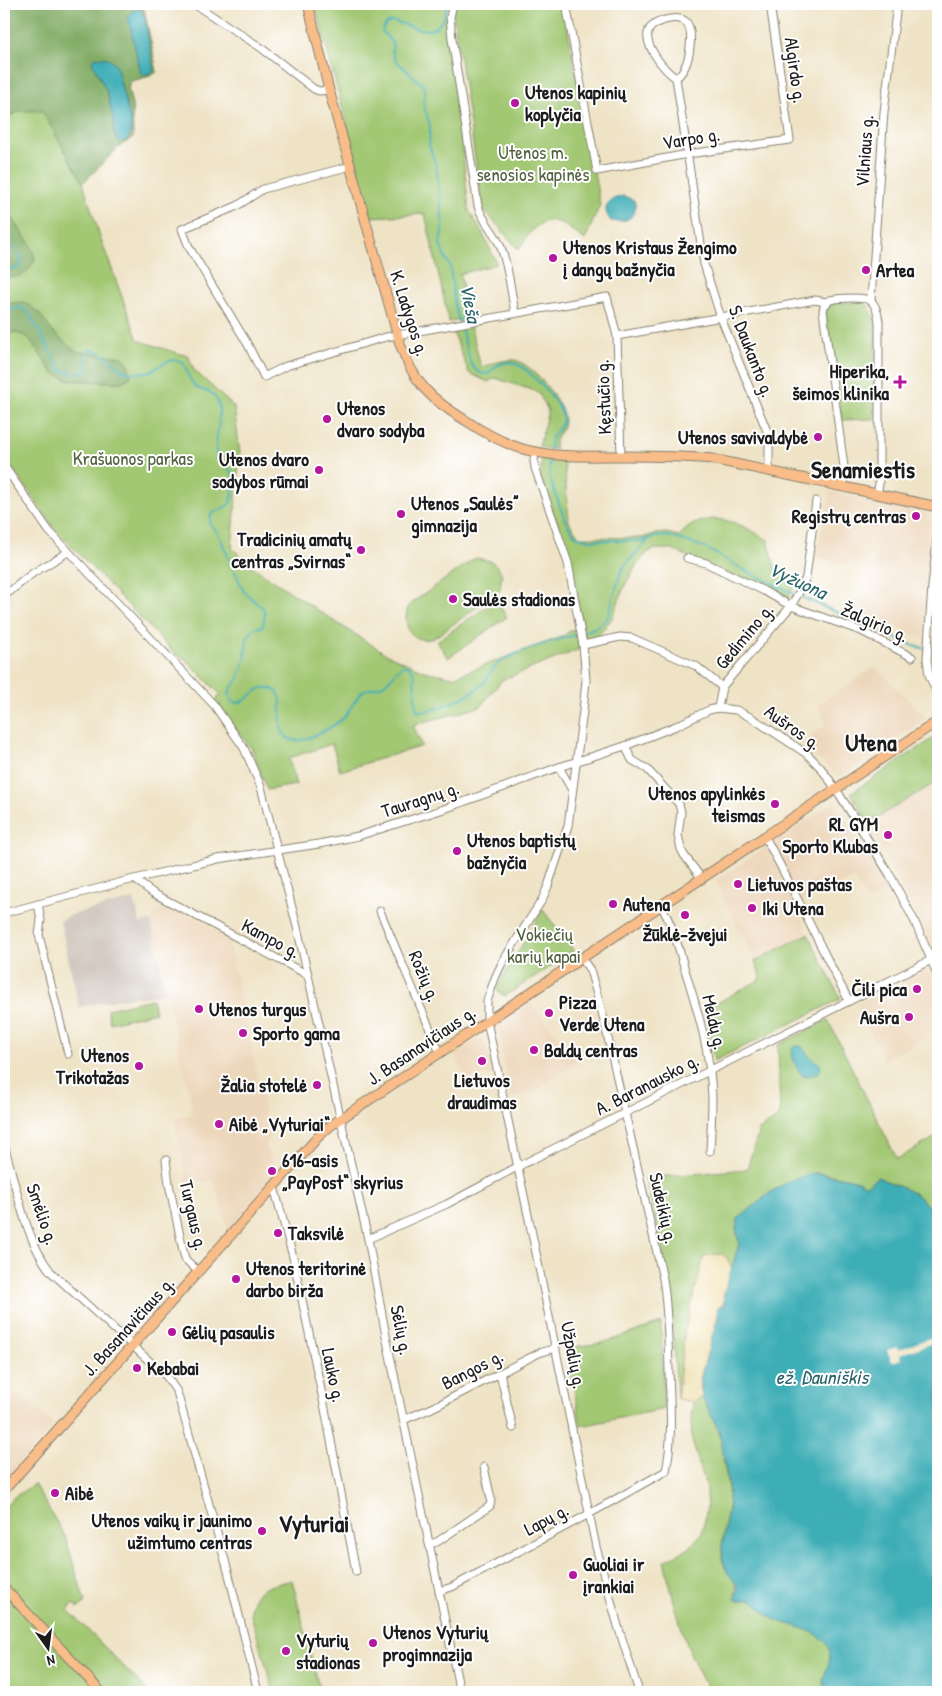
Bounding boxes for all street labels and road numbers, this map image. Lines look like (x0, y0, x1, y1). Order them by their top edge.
street label: Algirdo g. (779, 35, 813, 105)
street label: Vilniaus g. (849, 114, 879, 188)
street label: Varpo g. (660, 121, 722, 155)
street label: K. Ladygos g. (384, 267, 436, 359)
street label: S. Daukanto g. (723, 301, 781, 401)
street label: Kęstučio g. (589, 359, 617, 435)
street label: Žalgirio g. (837, 596, 913, 648)
street label: Gedimino g. (709, 598, 779, 674)
street label: Aušros g. (760, 698, 826, 756)
street label: Tauragnų g. (378, 774, 462, 824)
street label: Kampo g. (237, 912, 305, 964)
street label: Rožių g. (403, 946, 447, 1006)
street label: Meldų g. (696, 992, 734, 1052)
street label: J. Basanavičiaus g. (361, 999, 481, 1091)
street label: A. Baranausko g. (591, 1047, 703, 1121)
street label: Sudeikių g. (643, 1170, 685, 1246)
street label: Turgaus g. (173, 1177, 215, 1253)
street label: Smėlio g. (20, 1180, 66, 1248)
street label: J. Basanavičiaus g. (76, 1270, 180, 1382)
street label: Sėlių g. (384, 1303, 420, 1357)
street label: Užpalių g. (555, 1319, 593, 1391)
street label: Bangos g. (437, 1342, 507, 1396)
street label: Lauko g. (316, 1346, 352, 1404)
street label: Lapų g. (519, 1496, 573, 1542)

